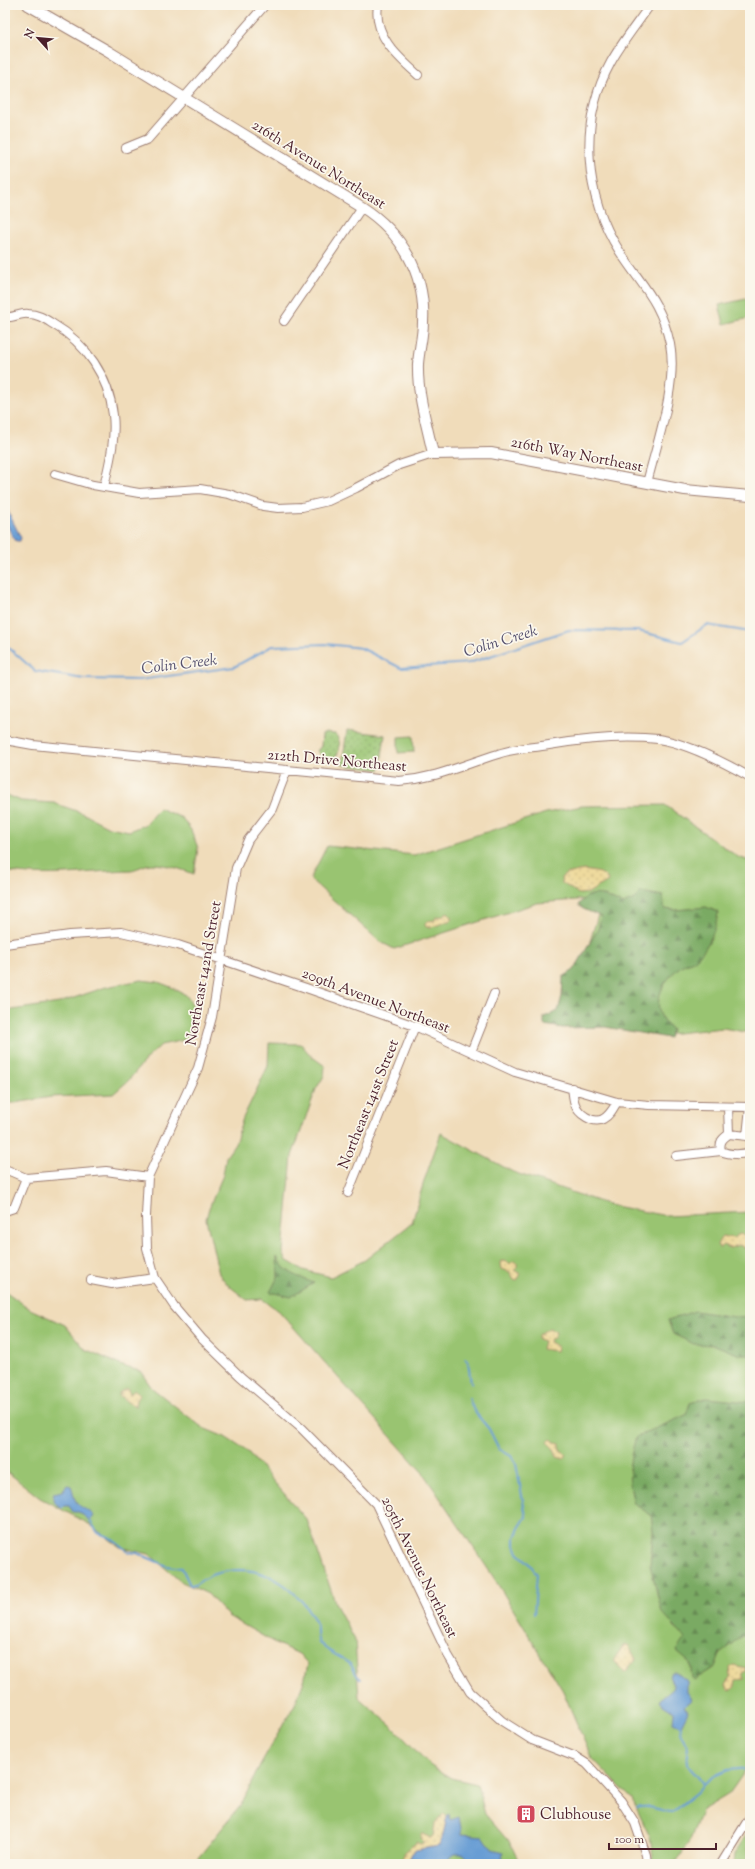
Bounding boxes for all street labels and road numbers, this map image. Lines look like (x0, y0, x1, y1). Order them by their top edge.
street label: 216th Avenue Northeast (247, 115, 389, 215)
street label: 216th Way Northeast (509, 432, 645, 479)
street label: 212th Drive Northeast (266, 745, 407, 778)
street label: Northeast 142nd Street (181, 899, 228, 1047)
street label: 209th Avenue Northeast (298, 963, 452, 1039)
street label: Northeast 141st Street (334, 1037, 405, 1173)
street label: 205th Avenue Northeast (375, 1493, 462, 1642)

